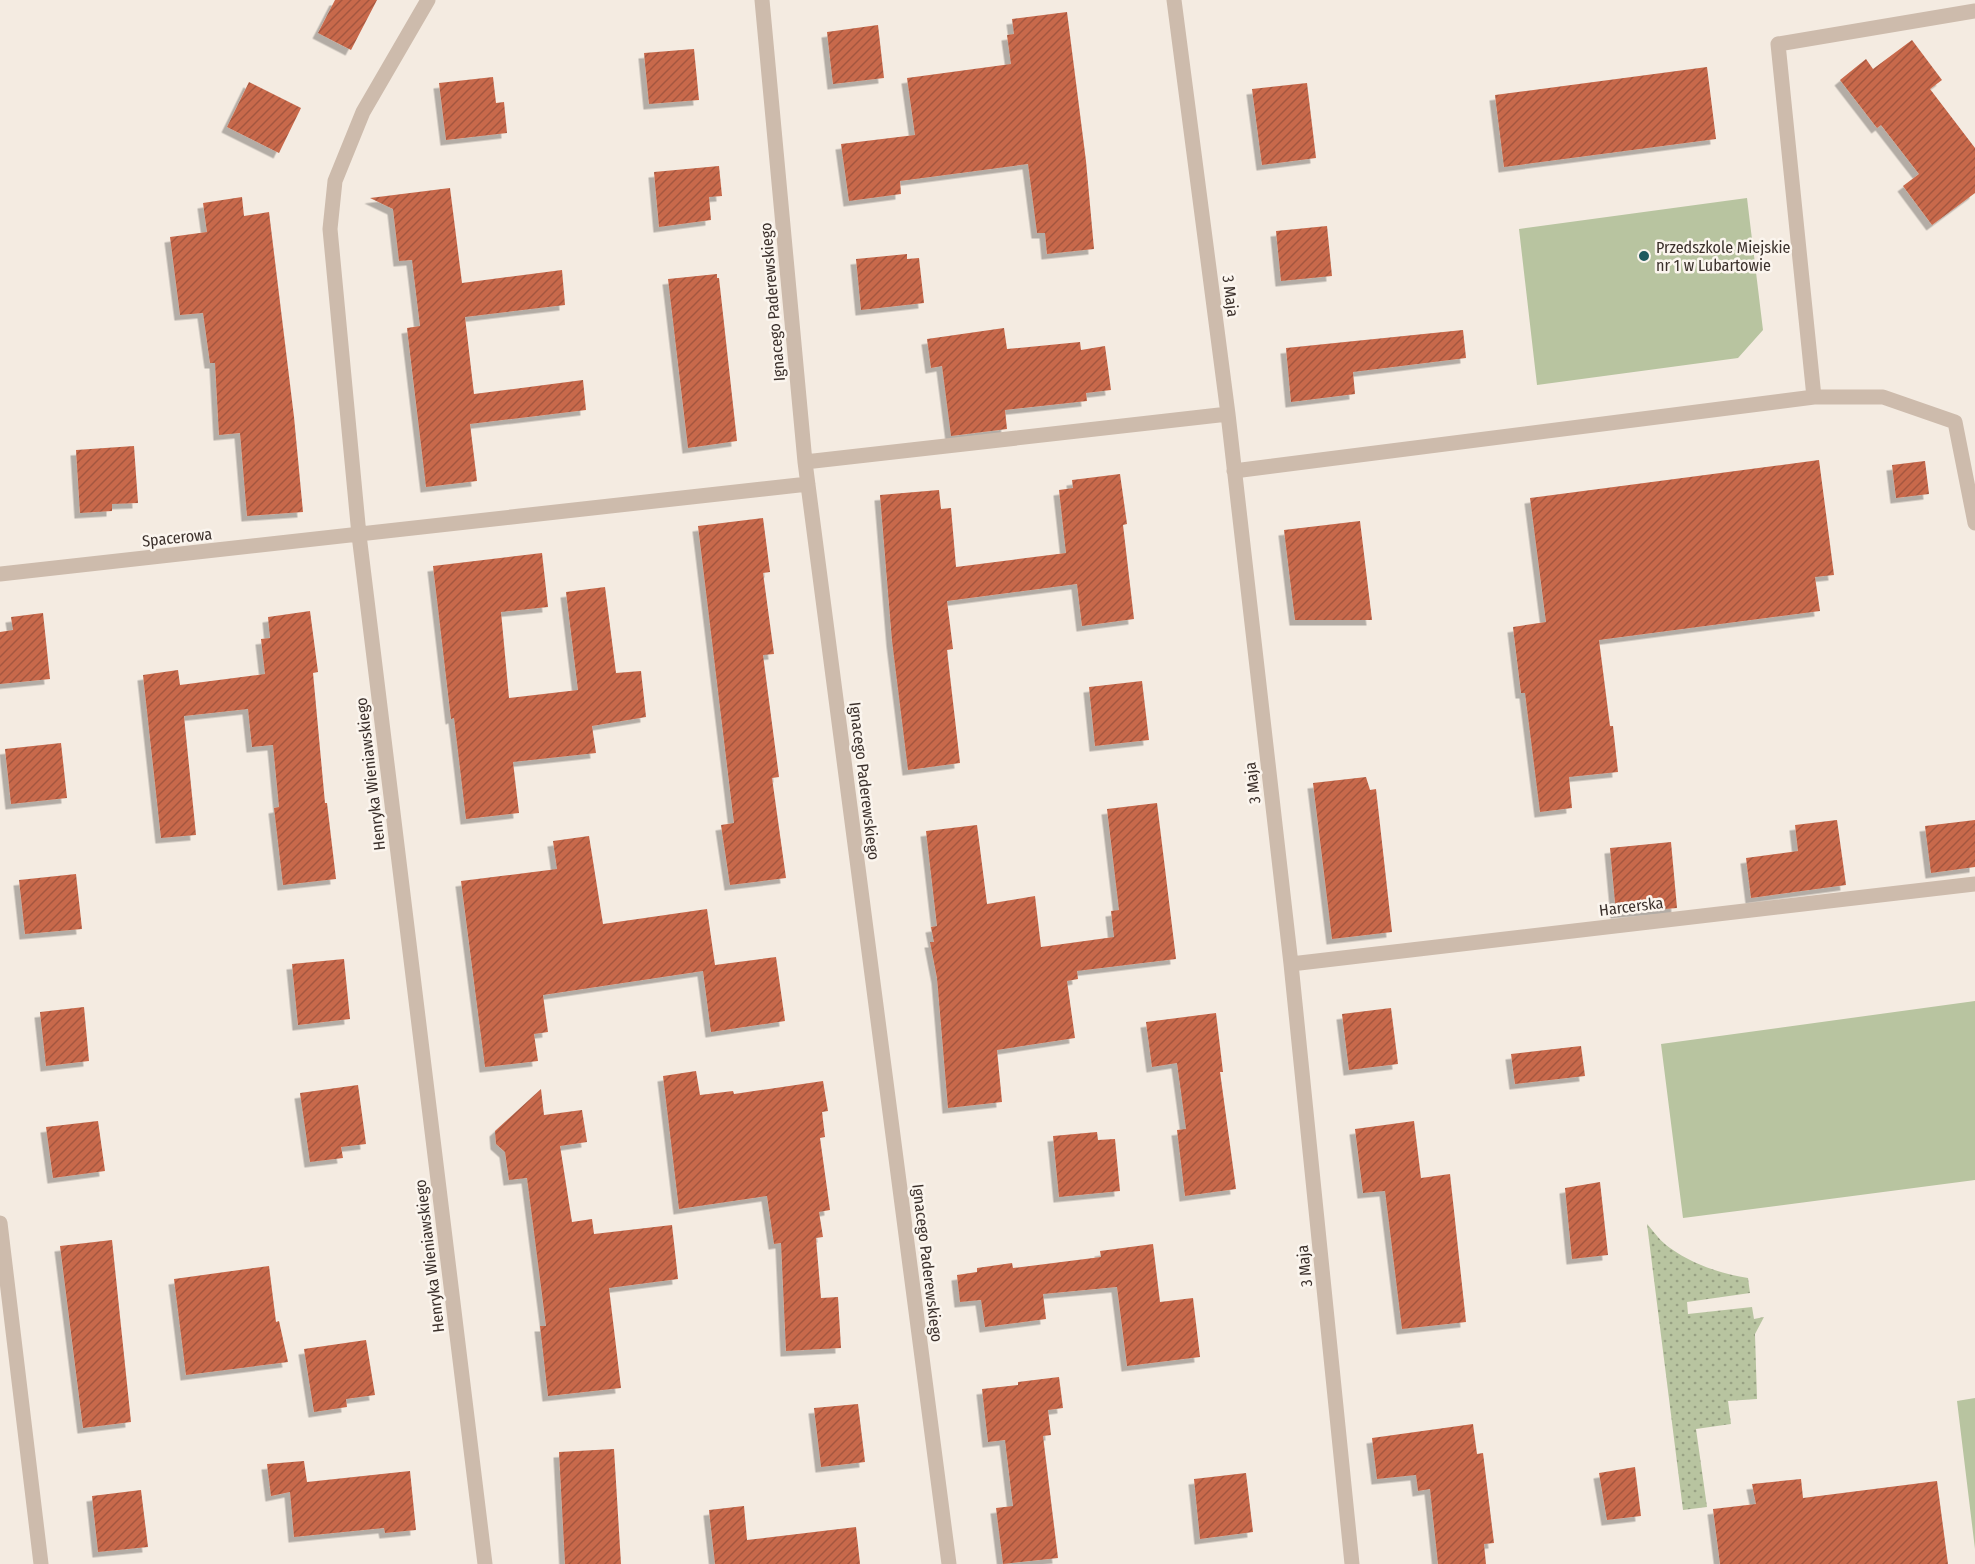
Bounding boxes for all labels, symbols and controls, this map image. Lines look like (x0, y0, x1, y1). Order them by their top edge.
street label: Ignacego Paderewskiego (756, 222, 789, 382)
place label: Przedszkole Miejskie nr 1 w Lubartowie (1656, 238, 1791, 275)
marker: Przedszkole Miejskie nr 1 w Lubartowie (1637, 249, 1651, 263)
street label: 3 Maja (1219, 274, 1243, 318)
street label: Spacerowa (141, 524, 213, 551)
street label: Henryka Wieniawskiego (352, 696, 389, 852)
street label: Ignacego Paderewskiego (845, 701, 884, 861)
street label: 3 Maja (1240, 761, 1264, 805)
street label: Harcerska (1598, 893, 1664, 920)
street label: Henryka Wieniawskiego (411, 1178, 448, 1334)
street label: Ignacego Paderewskiego (908, 1183, 947, 1343)
street label: 3 Maja (1293, 1244, 1316, 1288)

